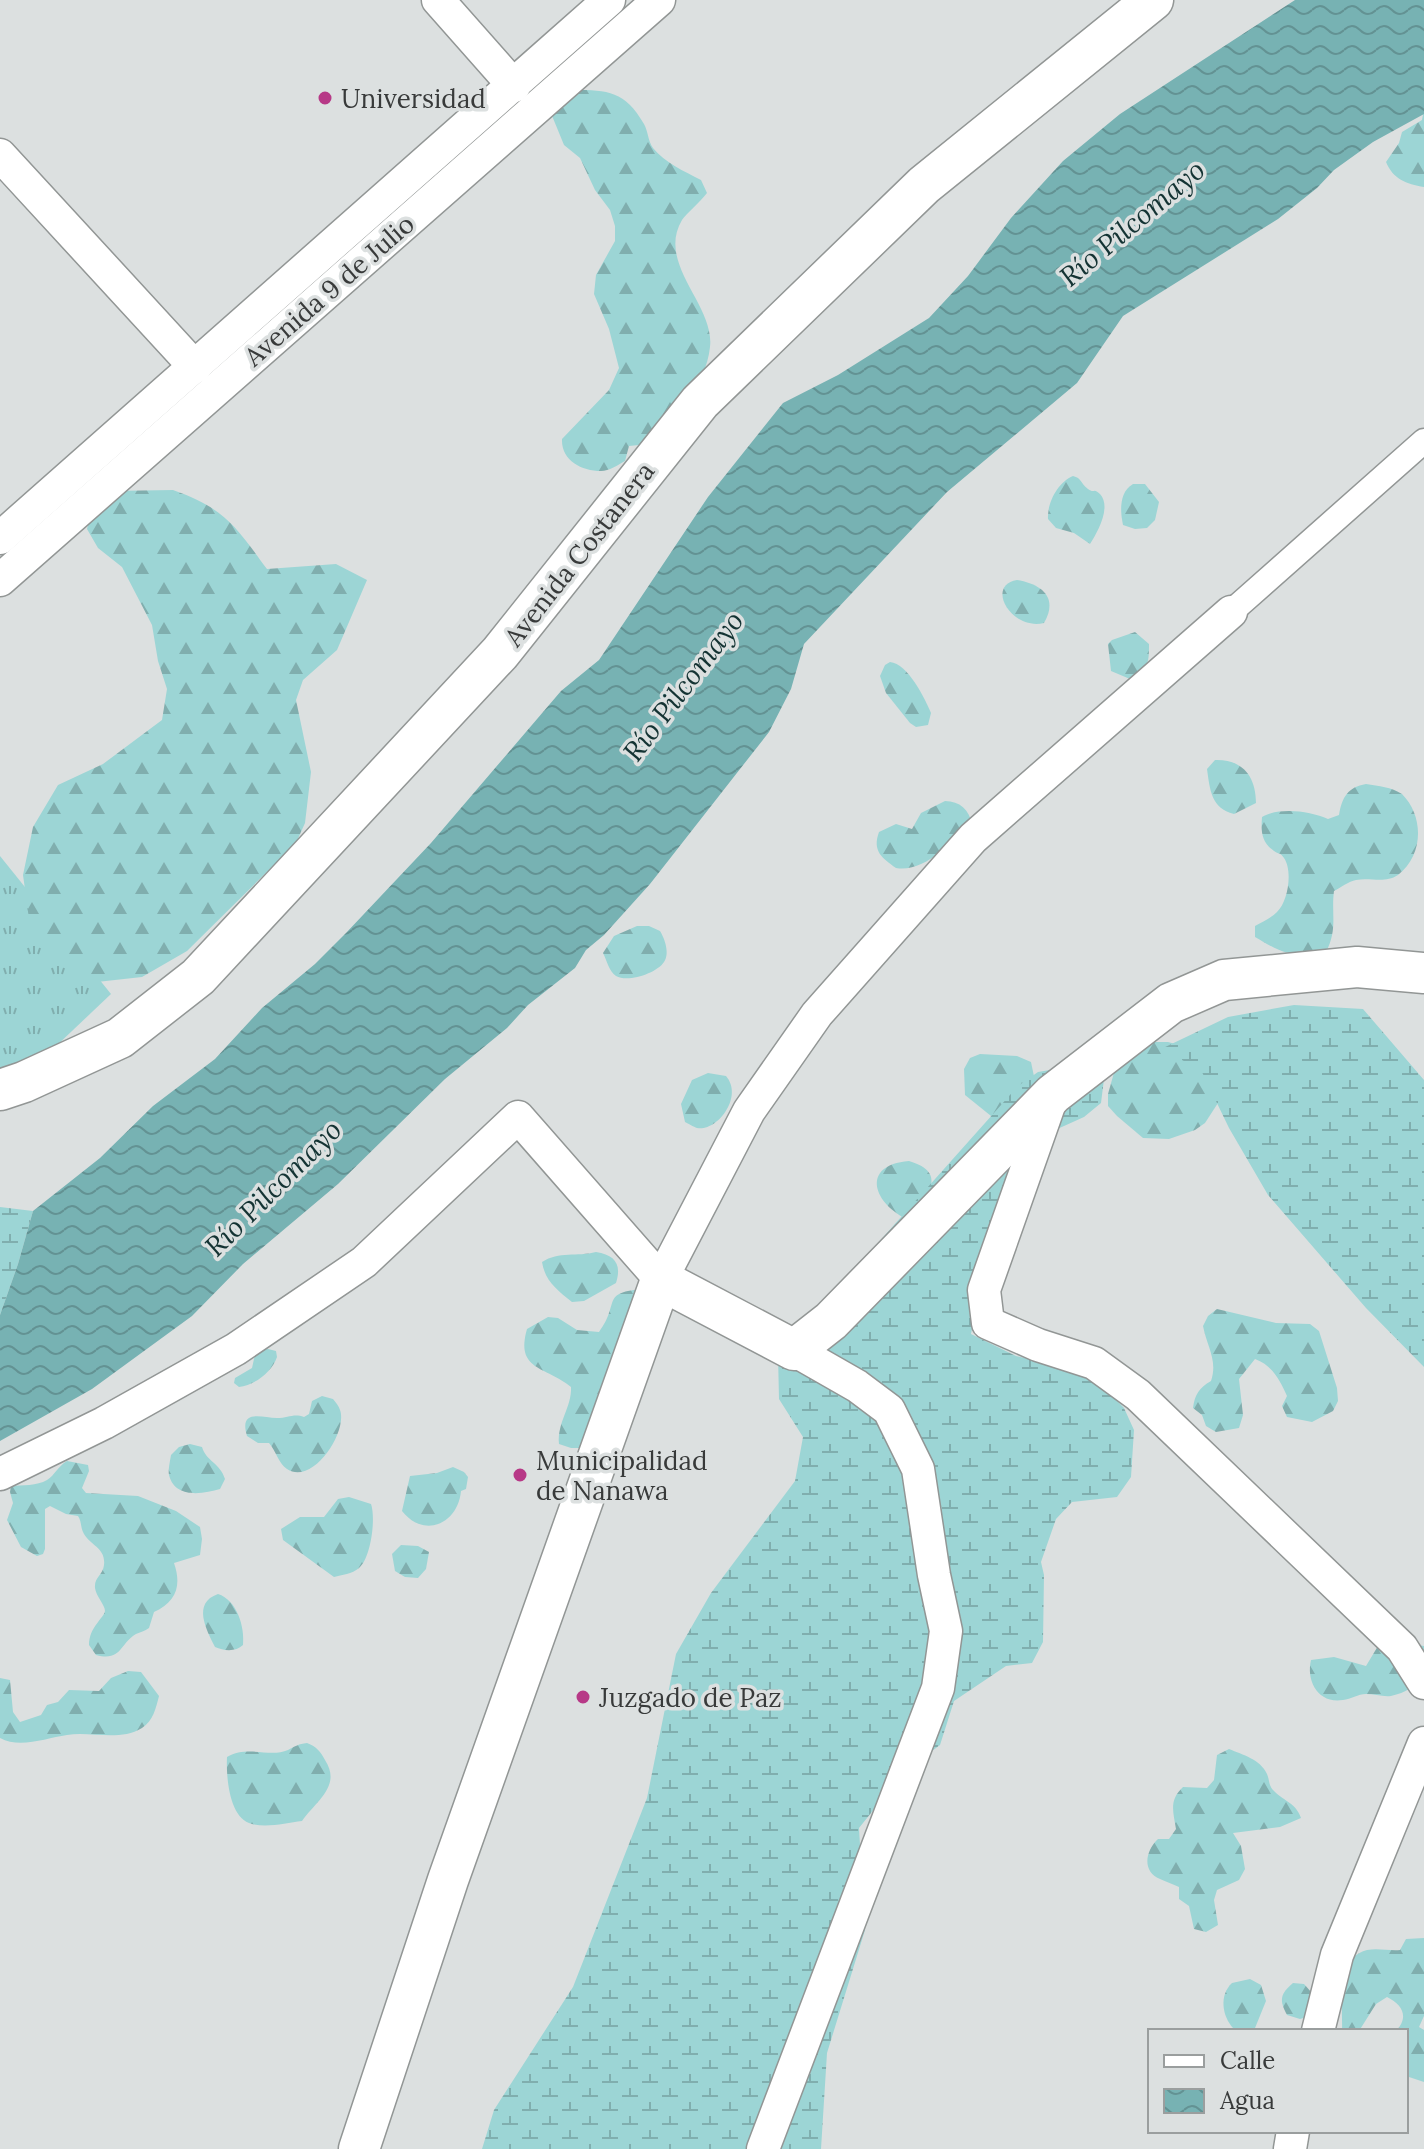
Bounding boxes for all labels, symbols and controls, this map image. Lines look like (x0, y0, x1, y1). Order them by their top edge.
place label: Universidad (341, 82, 486, 115)
marker: Universidad (316, 89, 334, 107)
water label: Río Pilcomayo (1052, 152, 1212, 294)
street label: Avenida 9 de Julio (236, 207, 421, 374)
street label: Avenida Costanera (496, 455, 661, 654)
water label: Río Pilcomayo (615, 604, 751, 768)
water label: Río Pilcomayo (197, 1112, 349, 1264)
place label: Municipalidad de Nanawa (536, 1444, 707, 1507)
marker: Municipalidad de Nanawa (511, 1466, 529, 1484)
place label: Juzgado de Paz (598, 1681, 782, 1714)
marker: Juzgado de Paz (574, 1688, 592, 1706)
legend (1148, 2029, 1408, 2133)
text: Calle (1220, 2045, 1275, 2076)
text: Agua (1219, 2085, 1275, 2116)

